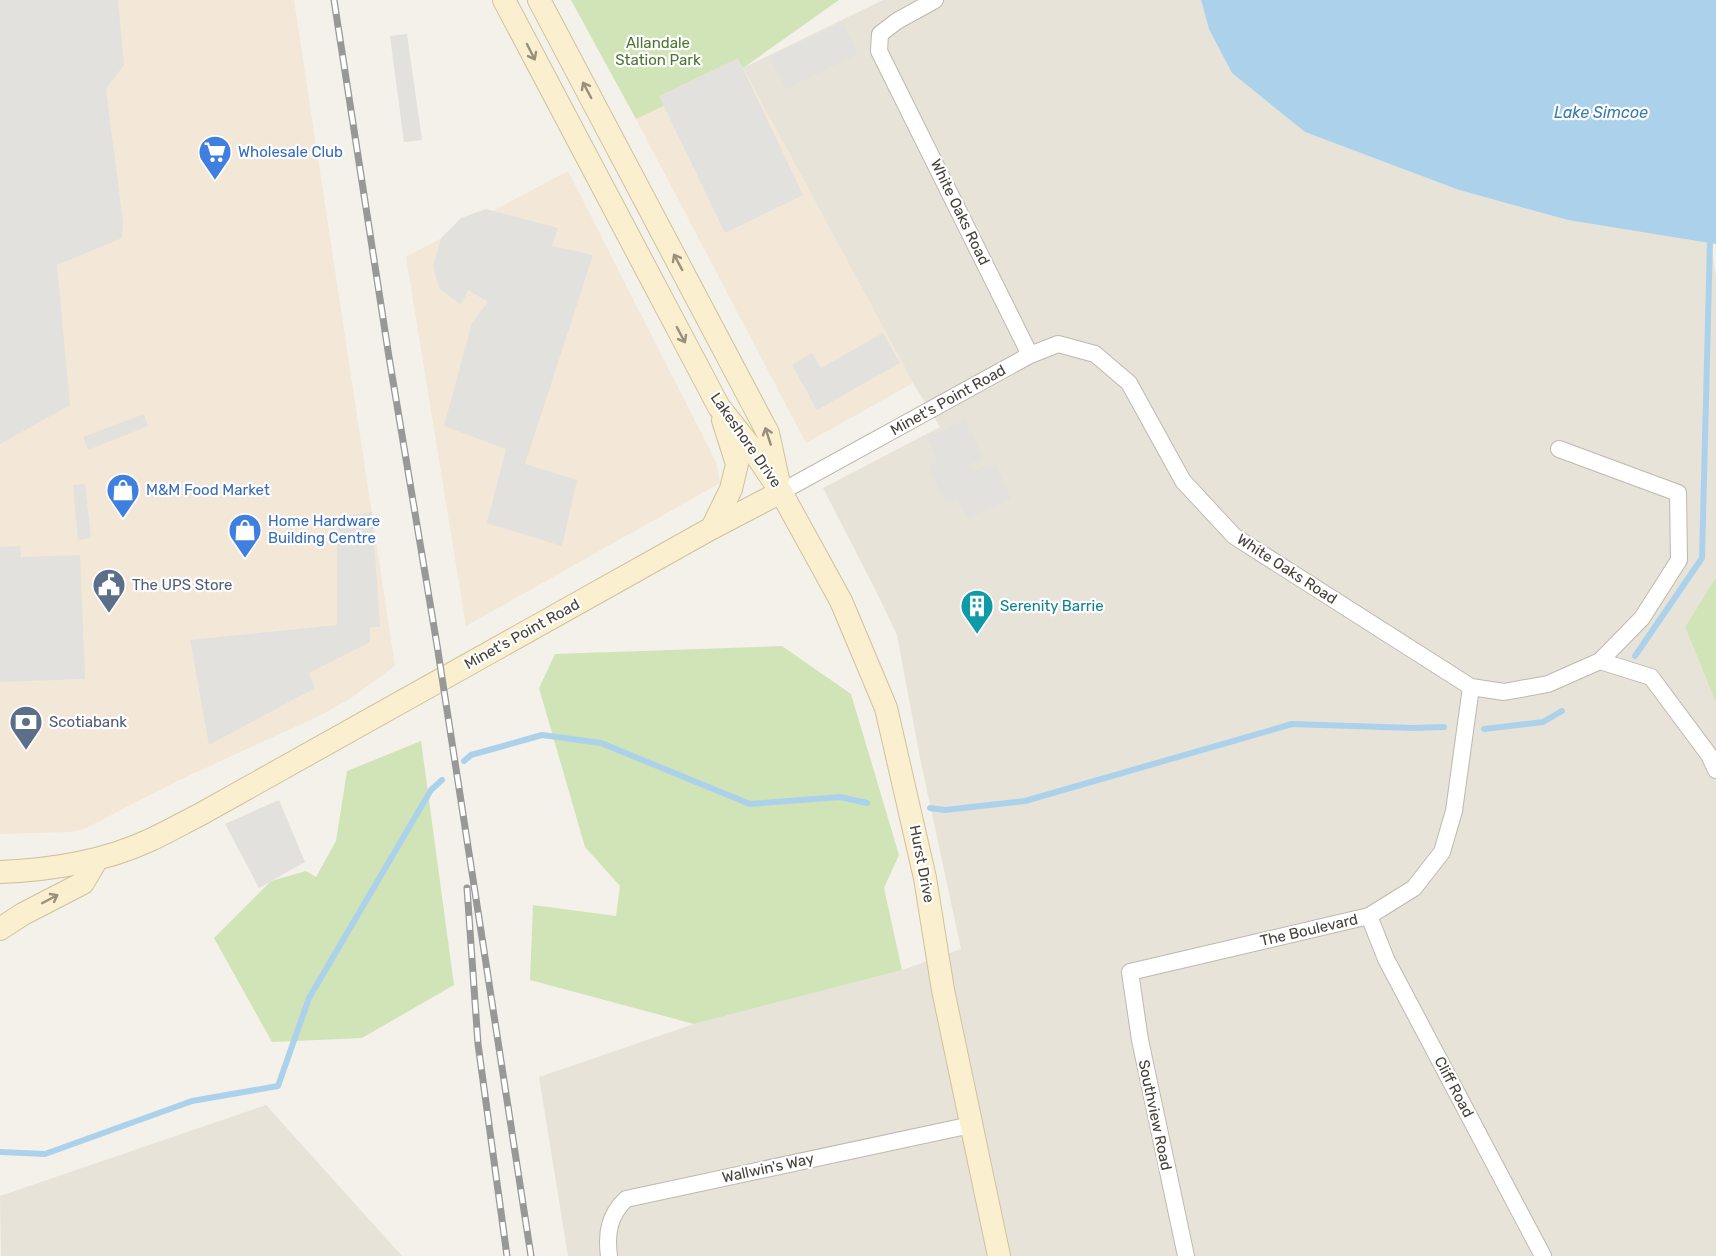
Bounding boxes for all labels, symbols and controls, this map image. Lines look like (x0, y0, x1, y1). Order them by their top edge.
park label: Allandale Station Park (615, 34, 701, 69)
one-way arrow (525, 43, 537, 60)
one-way arrow (581, 82, 593, 99)
water label: Lake Simcoe (1554, 103, 1648, 122)
supermarket icon: Wholesale Club (197, 134, 233, 181)
place label: Wholesale Club (238, 143, 343, 161)
street label: White Oaks Road (927, 156, 993, 268)
one-way arrow (672, 254, 683, 272)
one-way arrow (676, 326, 687, 344)
street label: Minet's Point Road (887, 361, 1009, 439)
street label: Lakeshore Drive (707, 389, 785, 491)
one-way arrow (761, 427, 772, 445)
shop icon: M&M Food Market (105, 472, 141, 519)
place label: M&M Food Market (146, 481, 270, 499)
shop icon: Home Hardware Building Centre (227, 512, 263, 559)
place label: Home Hardware Building Centre (268, 512, 380, 547)
street label: White Oaks Road (1234, 530, 1340, 608)
public building icon: The UPS Store (91, 567, 127, 614)
place label: The UPS Store (132, 576, 233, 594)
building icon: Serenity Barrie (959, 588, 995, 635)
street label: Minet's Point Road (461, 595, 583, 673)
place label: Serenity Barrie (1000, 597, 1104, 615)
bank icon: Scotiabank (8, 704, 44, 751)
place label: Scotiabank (49, 713, 127, 731)
street label: Hurst Drive (906, 824, 938, 904)
one-way arrow (41, 893, 59, 904)
street label: The Boulevard (1258, 910, 1360, 950)
street label: Cliff Road (1430, 1053, 1478, 1121)
street label: Southview Road (1134, 1058, 1176, 1172)
street label: Wallwin's Way (720, 1149, 816, 1187)

